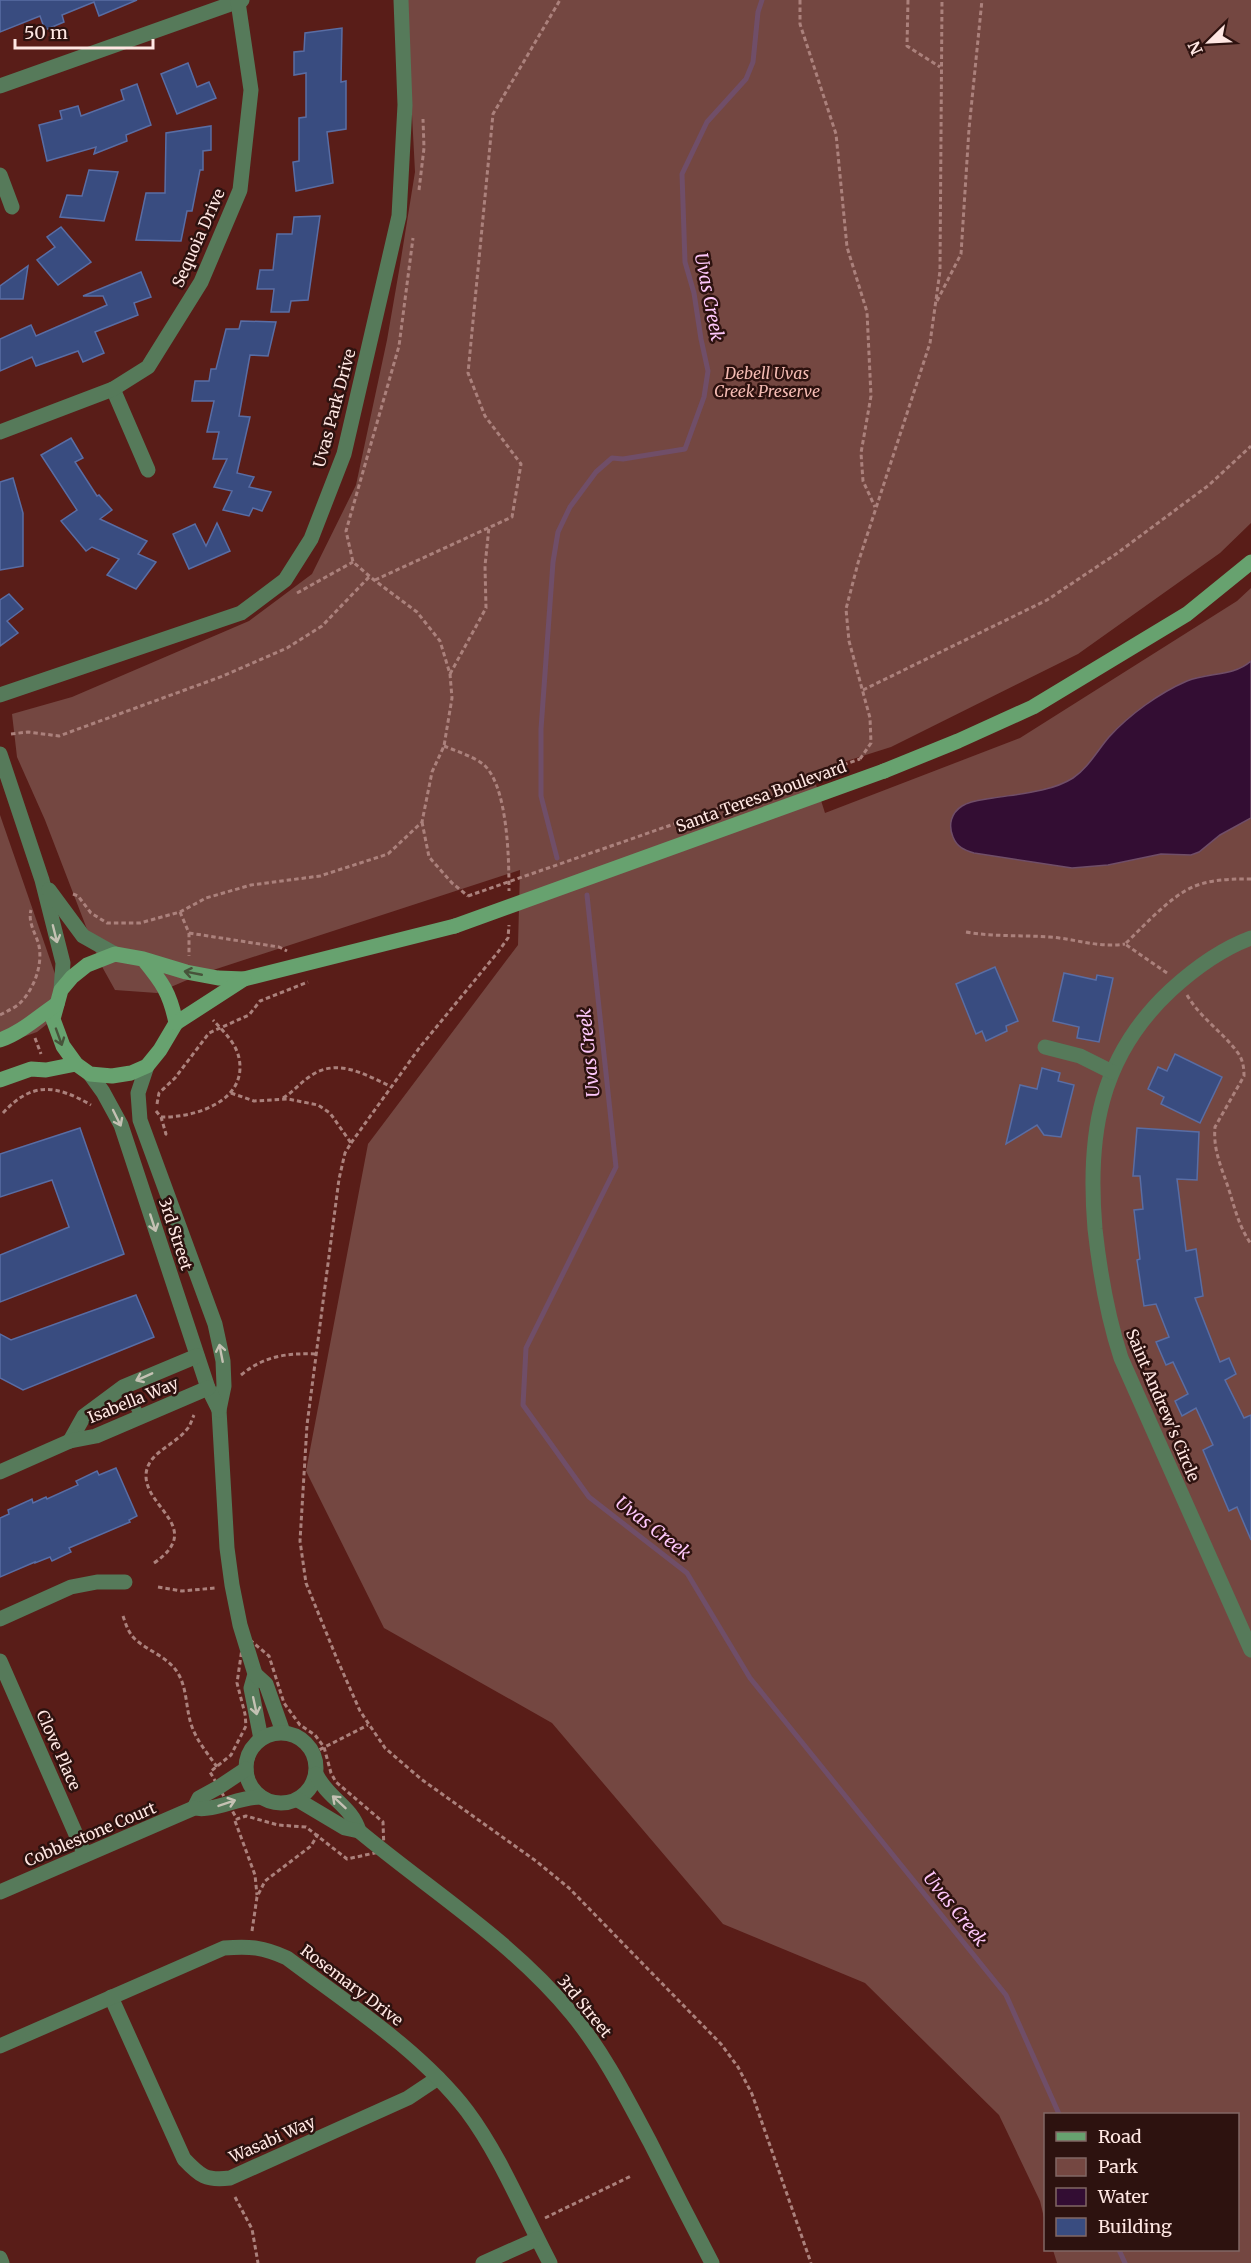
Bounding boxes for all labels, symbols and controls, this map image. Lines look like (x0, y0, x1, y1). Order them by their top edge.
scale bar (15, 12, 153, 50)
north arrow (1179, 12, 1239, 72)
text: 50 m (24, 21, 68, 44)
text: N (1183, 38, 1207, 58)
street label: Sequoia Drive (167, 185, 229, 291)
water label: Uvas Creek (690, 251, 729, 343)
street label: Uvas Park Drive (309, 347, 359, 469)
park label: Debell Uvas Creek Preserve (714, 363, 820, 401)
street label: Santa Teresa Boulevard (673, 756, 849, 836)
one-way arrow (50, 925, 62, 944)
one-way arrow (183, 967, 203, 978)
water label: Uvas Creek (572, 1007, 605, 1099)
one-way arrow (55, 1027, 66, 1046)
one-way arrow (112, 1109, 123, 1127)
street label: 3rd Street (155, 1195, 197, 1273)
one-way arrow (149, 1213, 160, 1232)
street label: Saint Andrew's Circle (1122, 1326, 1204, 1484)
one-way arrow (215, 1343, 226, 1363)
one-way arrow (136, 1372, 154, 1383)
street label: Isabella Way (85, 1373, 182, 1427)
water label: Uvas Creek (611, 1491, 696, 1564)
one-way arrow (249, 1696, 261, 1715)
street label: Clove Place (32, 1707, 86, 1793)
one-way arrow (331, 1795, 346, 1809)
street label: Cobblestone Court (21, 1797, 159, 1871)
one-way arrow (217, 1797, 236, 1808)
water label: Uvas Creek (918, 1867, 993, 1951)
street label: Rosemary Drive (297, 1940, 407, 2030)
street label: 3rd Street (554, 1971, 617, 2042)
street label: Wasabi Way (225, 2111, 319, 2167)
legend (1044, 2113, 1239, 2251)
text: Road (1098, 2125, 1142, 2148)
text: Park (1098, 2155, 1139, 2178)
text: Water (1097, 2185, 1149, 2208)
text: Building (1098, 2215, 1172, 2238)

